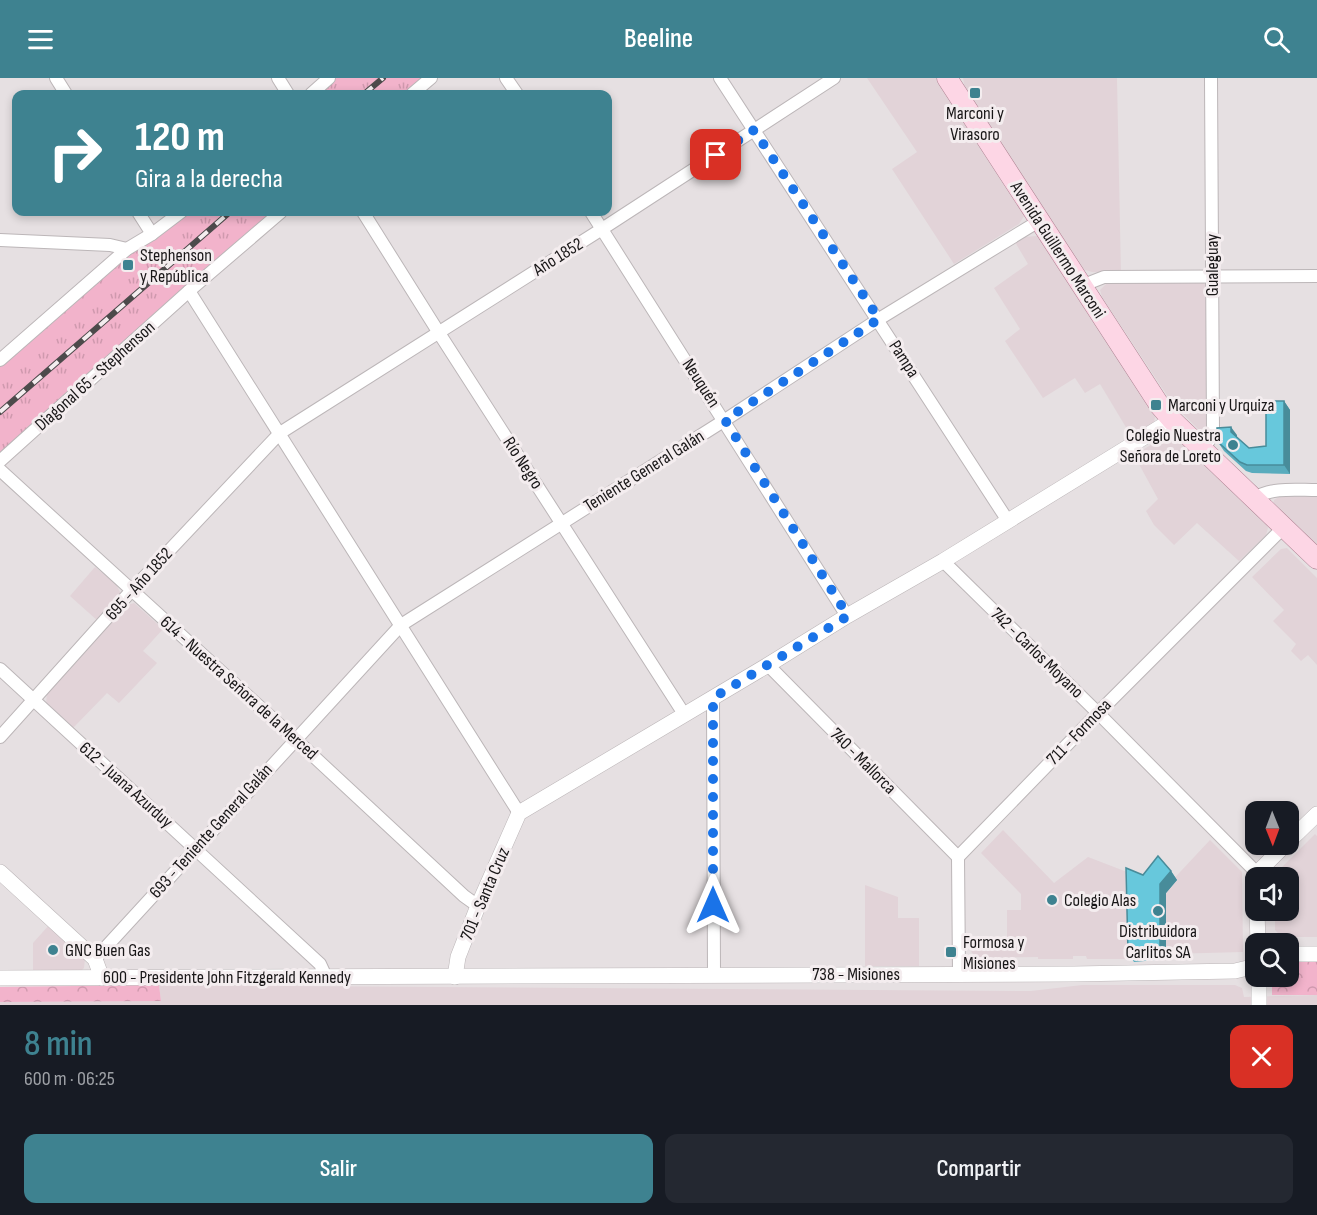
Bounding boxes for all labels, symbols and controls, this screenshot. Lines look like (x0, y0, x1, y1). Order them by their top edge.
icon: menu (24, 23, 57, 56)
text: Beeline (624, 23, 693, 55)
icon: search (1260, 23, 1293, 56)
marker: Marconi y Virasoro (968, 86, 982, 100)
place label: Marconi y Virasoro (946, 103, 1004, 145)
text: 120 m (135, 112, 225, 163)
icon: right (36, 114, 114, 192)
pin (690, 129, 741, 180)
icon: arrive (699, 138, 732, 171)
text: Gira a la derecha (135, 163, 283, 195)
street label: Avenida Guillermo Marconi (1005, 177, 1110, 322)
street label: Año 1852 (528, 234, 587, 281)
street label: Gualeguay (1202, 234, 1223, 296)
place label: Stephenson y República (140, 245, 212, 287)
marker: Stephenson y República (121, 258, 135, 272)
street label: Diagonal 65 - Stephenson (31, 317, 159, 435)
street label: Pampa (884, 336, 924, 382)
street label: Neuquén (678, 355, 724, 411)
place label: Marconi y Urquiza (1168, 395, 1274, 416)
marker: Marconi y Urquiza (1149, 398, 1163, 412)
place label: Colegio Nuestra Señora de Loreto (1120, 425, 1221, 467)
street label: Teniente General Galán (580, 426, 708, 516)
street label: Río Negro (498, 433, 548, 493)
marker: Colegio Nuestra Señora de Loreto (1226, 438, 1240, 452)
street label: 695 - Año 1852 (101, 543, 177, 625)
street label: 742 - Carlos Moyano (986, 603, 1088, 703)
street label: 614 - Nuestra Señora de la Merced (156, 612, 322, 764)
street label: 711 - Formosa (1042, 695, 1116, 769)
street label: 740 - Mallorca (826, 724, 900, 798)
street label: 612 - Juana Azurduy (75, 738, 177, 832)
street label: 693 - Teniente General Galán (145, 759, 277, 903)
north arrow (1245, 801, 1299, 855)
map controls (1245, 801, 1299, 987)
street label: 701 - Santa Cruz (456, 844, 514, 944)
button: sound (1245, 867, 1299, 921)
position arrow (681, 873, 745, 937)
place label: Colegio Alas (1064, 890, 1136, 911)
marker: Colegio Alas (1045, 893, 1059, 907)
marker: Distribuidora Carlitos SA (1151, 904, 1165, 918)
place label: Distribuidora Carlitos SA (1119, 921, 1197, 963)
place label: Formosa y Misiones (963, 932, 1024, 974)
button: search (1245, 933, 1299, 987)
place label: GNC Buen Gas (65, 940, 150, 961)
marker: GNC Buen Gas (46, 943, 60, 957)
marker: Formosa y Misiones (944, 945, 958, 959)
street label: 738 - Misiones (812, 964, 900, 985)
street label: 600 - Presidente John Fitzgerald Kennedy (103, 967, 351, 988)
text: 8 min (24, 1023, 93, 1066)
button: close (1230, 1025, 1293, 1088)
text: 600 m · 06:25 (24, 1067, 115, 1091)
button: Salir (24, 1134, 653, 1203)
button: Compartir (665, 1134, 1293, 1203)

